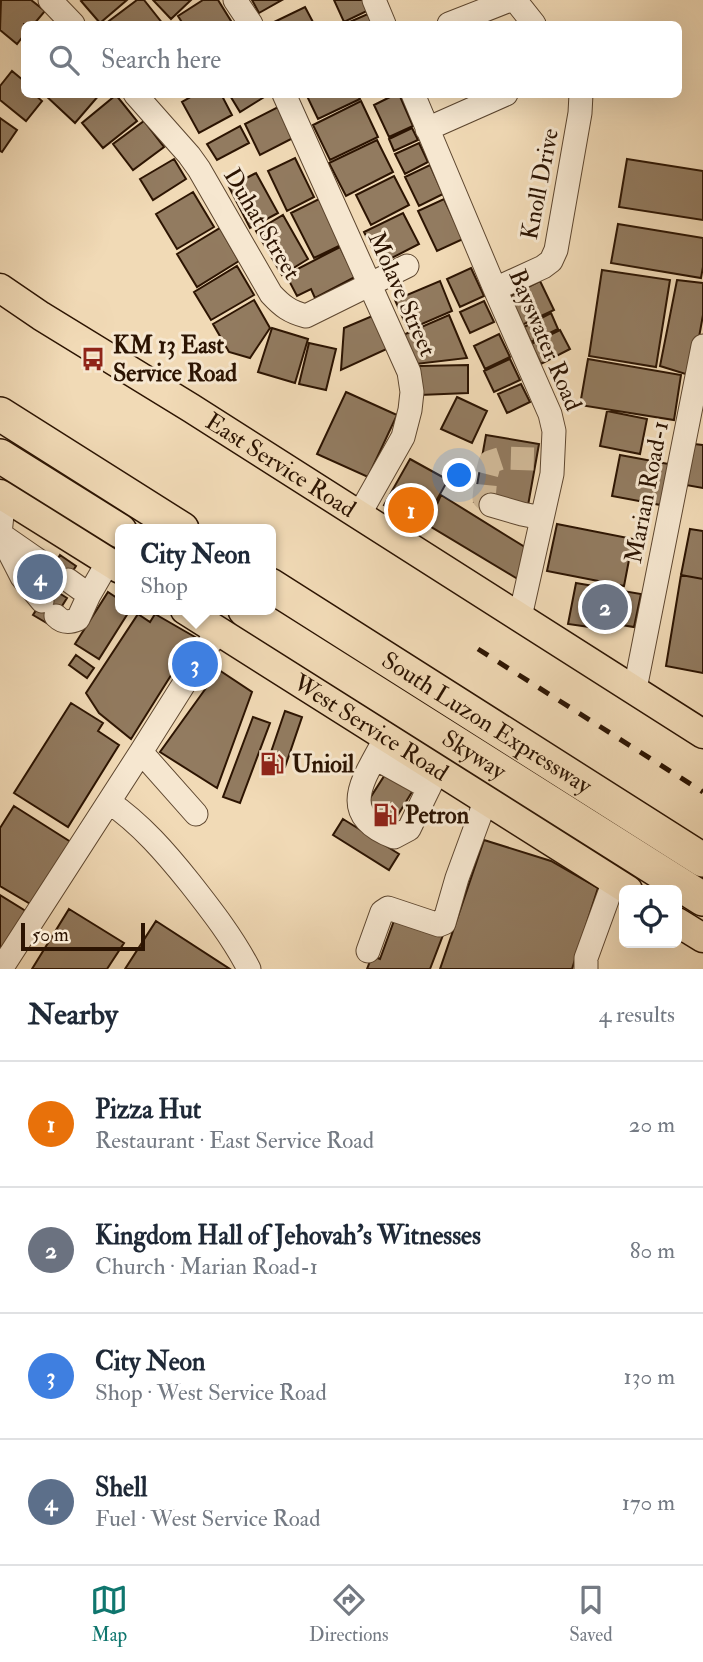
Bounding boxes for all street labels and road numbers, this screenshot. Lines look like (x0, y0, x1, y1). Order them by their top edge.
street label: Knoll Drive (514, 126, 566, 242)
street label: Duhat Street (216, 162, 308, 286)
street label: Molave Street (361, 227, 443, 361)
street label: Bayswater Road (501, 265, 589, 416)
street label: East Service Road (200, 406, 362, 525)
street label: Marian Road-1 (618, 418, 676, 566)
street label: South Luzon Expressway (376, 644, 598, 801)
street label: West Service Road (287, 666, 454, 788)
street label: Skyway (436, 723, 513, 787)

